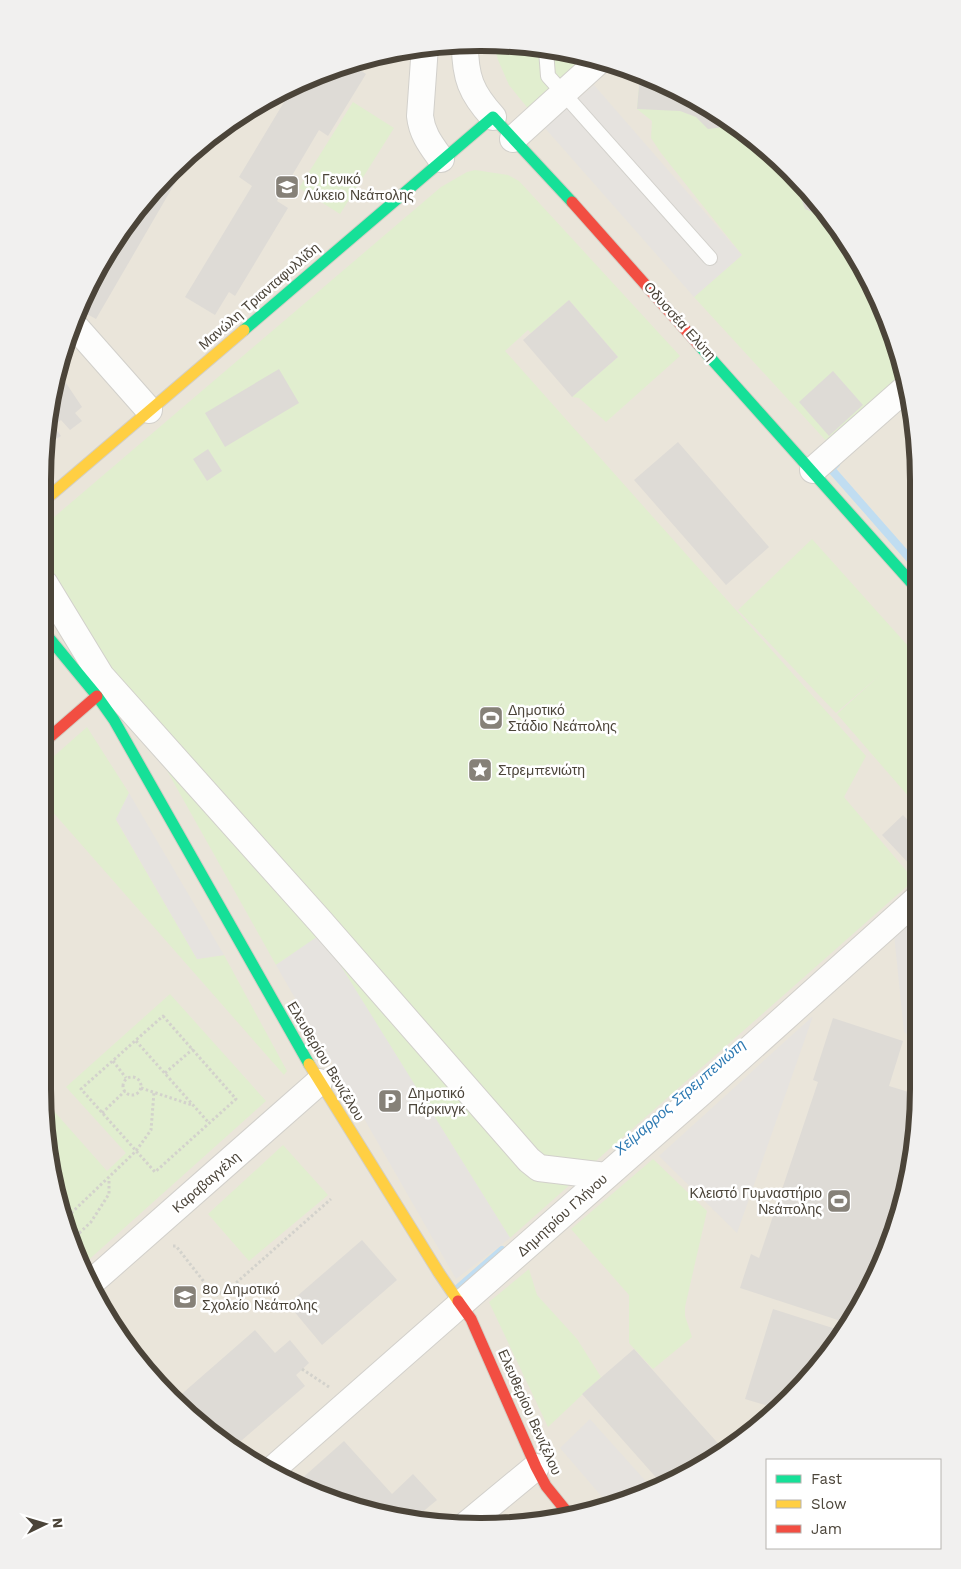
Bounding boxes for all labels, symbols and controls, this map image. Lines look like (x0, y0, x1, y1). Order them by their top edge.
place label: 1ο Γενικό Λύκειο Νεάπολης (304, 171, 414, 203)
school or university icon: 1ο Γενικό Λύκειο Νεάπολης (274, 174, 300, 200)
street label: Μανώλη Τριανταφυλλίδη (195, 239, 323, 353)
street label: Οδυσσέα Ελύτη (641, 279, 719, 363)
place label: Δημοτικό Στάδιο Νεάπολης (508, 702, 617, 734)
sports icon: Δημοτικό Στάδιο Νεάπολης (478, 705, 504, 731)
place icon: Στρεμπενιώτη (467, 757, 493, 783)
place label: Στρεμπενιώτη (498, 762, 585, 778)
street label: Ελευθερίου Βενιζέλου (284, 999, 368, 1123)
water label: Χείμαρρος Στρεμπενιώτη (610, 1035, 749, 1159)
place label: Δημοτικό Πάρκινγκ (408, 1085, 466, 1117)
parking icon: Δημοτικό Πάρκινγκ (377, 1088, 403, 1114)
street label: Καραβαγγέλη (169, 1148, 243, 1216)
street label: Δημητρίου Γλήνου (514, 1170, 610, 1260)
place label: Κλειστό Γυμναστήριο Νεάπολης (690, 1185, 822, 1217)
sports icon: Κλειστό Γυμναστήριο Νεάπολης (826, 1188, 852, 1214)
place label: 8ο Δημοτικό Σχολείο Νεάπολης (202, 1281, 318, 1313)
school or university icon: 8ο Δημοτικό Σχολείο Νεάπολης (172, 1284, 198, 1310)
street label: Ελευθερίου Βενιζέλου (495, 1347, 565, 1477)
legend (766, 1459, 941, 1549)
text: Fast (811, 1470, 843, 1488)
text: Slow (811, 1495, 847, 1513)
north arrow (20, 1499, 70, 1549)
text: N (50, 1517, 66, 1529)
text: Jam (811, 1520, 842, 1538)

